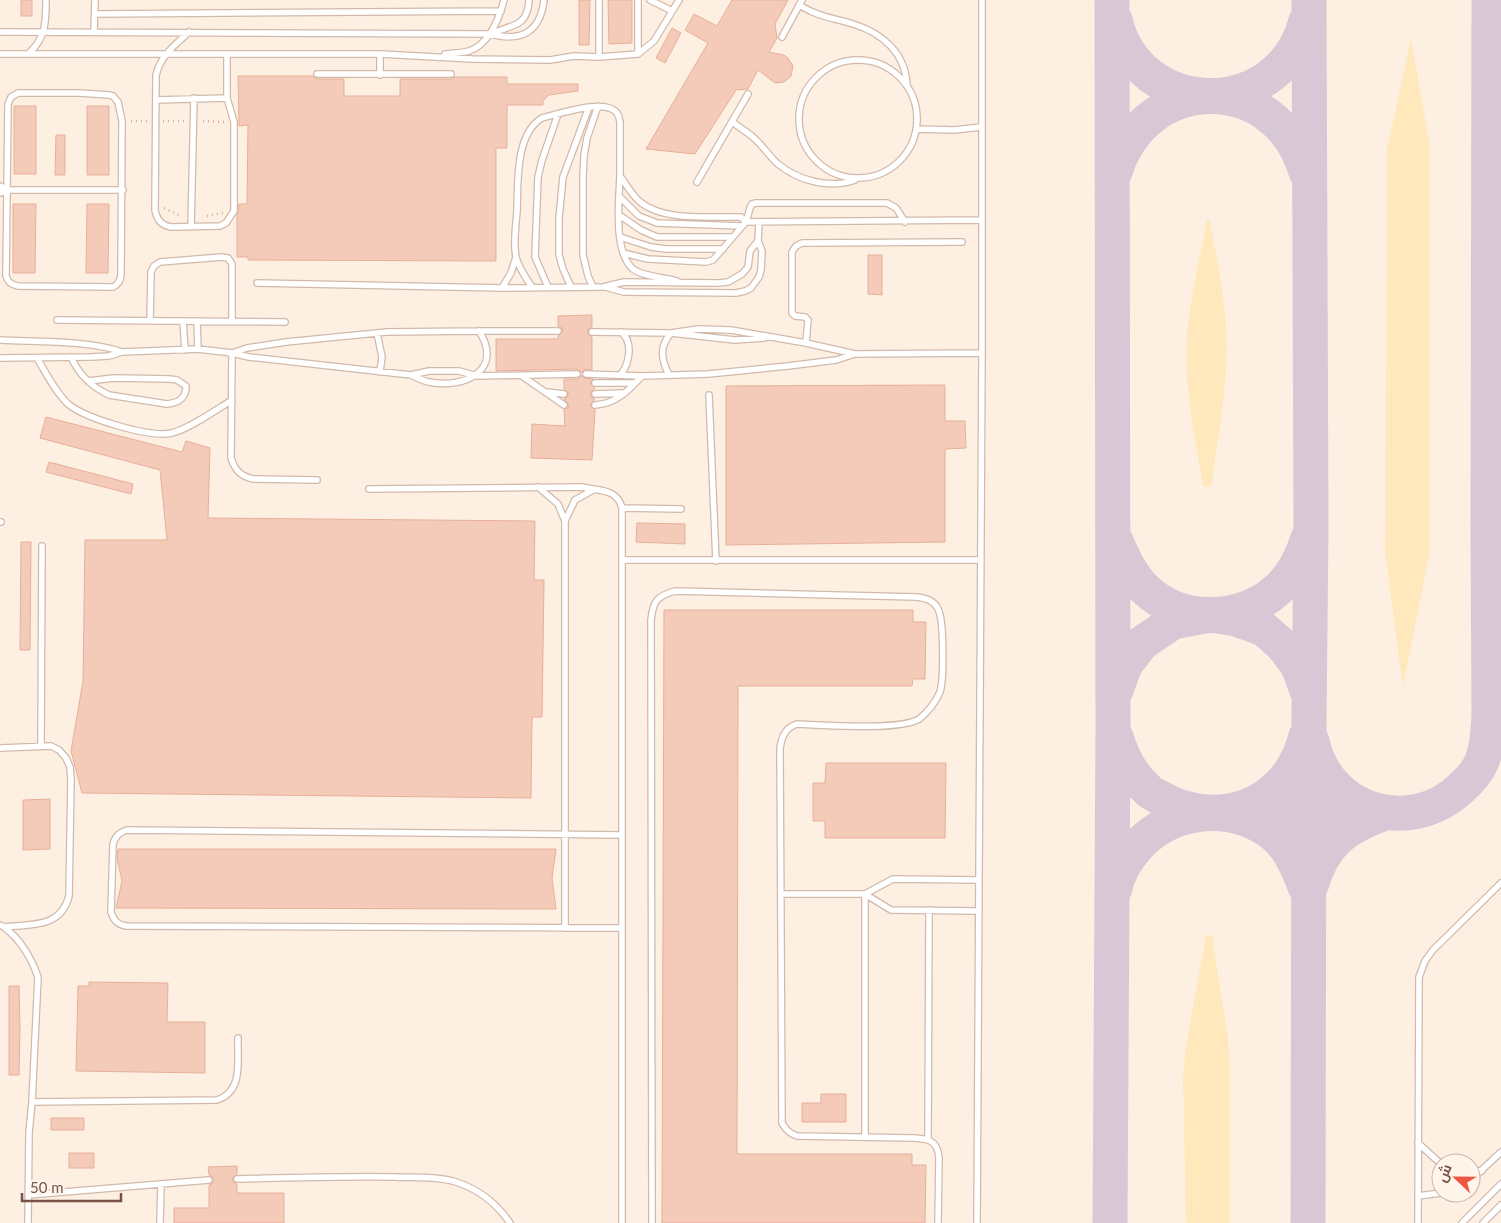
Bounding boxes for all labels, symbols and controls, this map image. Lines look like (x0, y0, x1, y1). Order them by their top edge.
north arrow (1431, 1153, 1481, 1203)
text: ش (1432, 1161, 1456, 1185)
scale bar (22, 1170, 121, 1202)
text: 50 m (30, 1178, 64, 1196)

